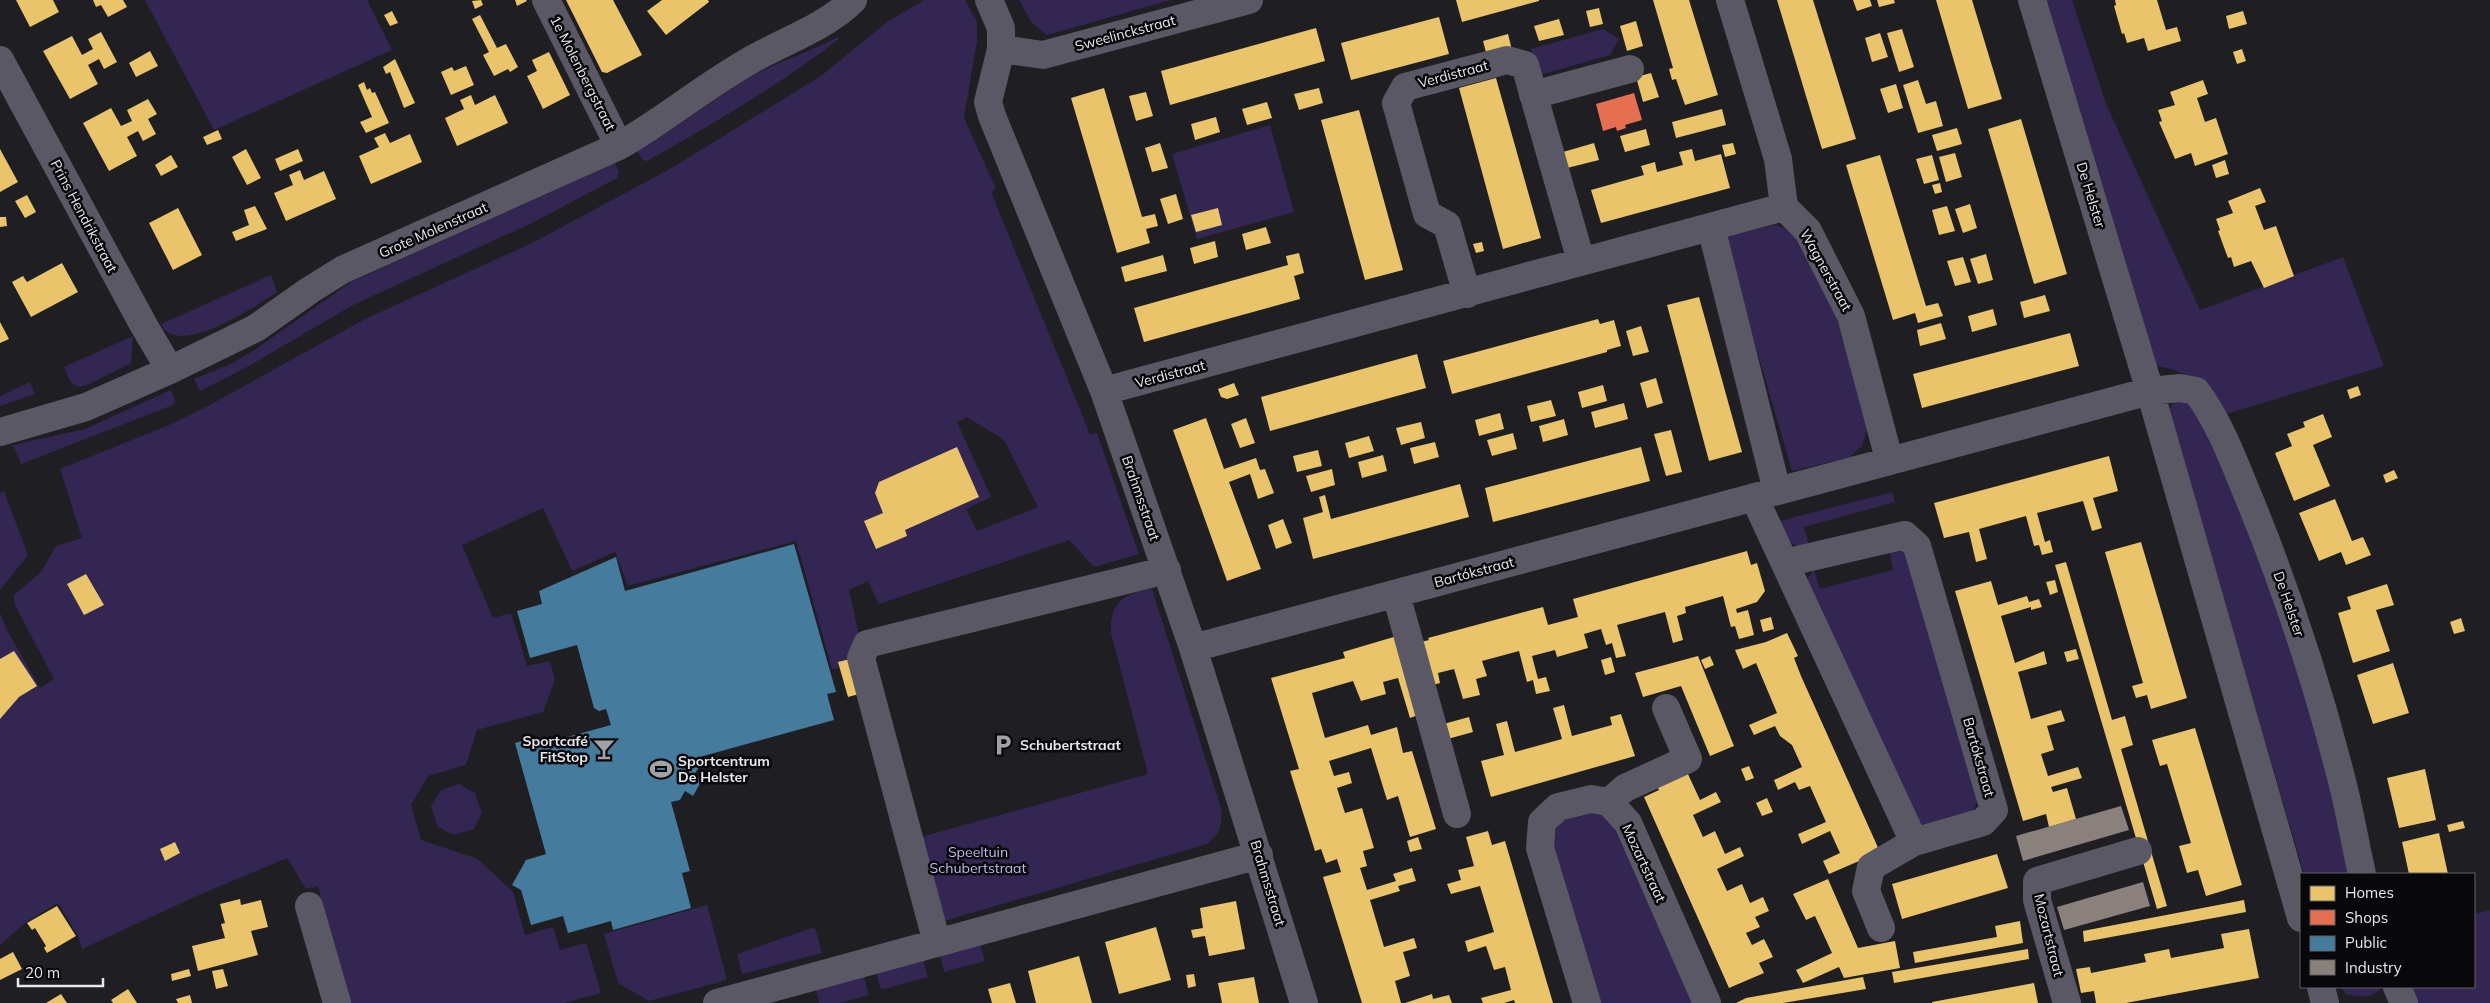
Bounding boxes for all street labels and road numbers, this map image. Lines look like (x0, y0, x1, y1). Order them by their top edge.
street label: Sweelinckstraat (1073, 11, 1177, 55)
street label: 1e Molenbergstraat (546, 12, 620, 134)
street label: Verdistraat (1416, 56, 1490, 92)
street label: Prins Hendrikstraat (47, 157, 121, 276)
street label: De Helster (2072, 160, 2110, 231)
street label: Grote Molenstraat (376, 198, 490, 262)
street label: Wagnerstraat (1796, 226, 1856, 314)
street label: Verdistraat (1133, 356, 1207, 392)
street label: Brahmsstraat (1118, 453, 1164, 543)
street label: Bartókstraat (1432, 553, 1516, 591)
street label: De Helster (2269, 569, 2309, 640)
street label: Bartókstraat (1959, 715, 1999, 799)
street label: Mozartstraat (1618, 821, 1670, 905)
street label: Brahmsstraat (1246, 838, 1290, 928)
street label: Mozartstraat (2030, 892, 2068, 978)

